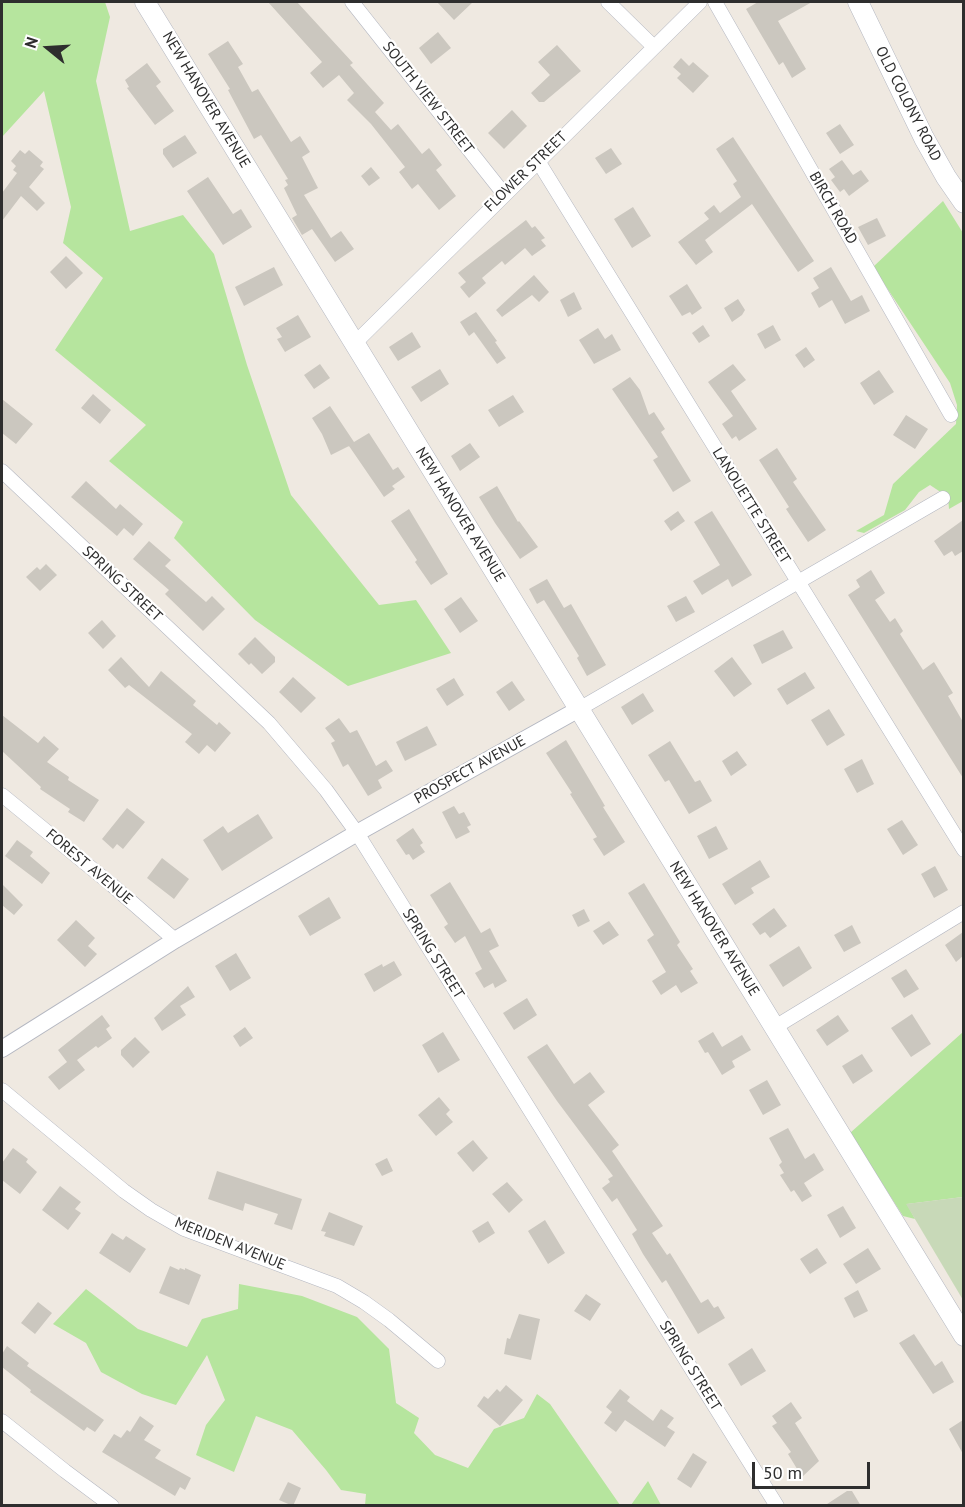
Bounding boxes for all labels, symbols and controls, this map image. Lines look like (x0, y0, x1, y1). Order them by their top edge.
north arrow (18, 18, 78, 78)
street label: NEW HANOVER AVENUE (158, 29, 254, 171)
text: N (20, 34, 42, 51)
street label: SOUTH VIEW STREET (379, 38, 477, 158)
street label: OLD COLONY ROAD (871, 44, 945, 164)
street label: FLOWER STREET (481, 128, 571, 216)
street label: BIRCH ROAD (805, 169, 861, 247)
street label: NEW HANOVER AVENUE (411, 444, 509, 586)
street label: LANOUETTE STREET (708, 445, 794, 567)
street label: SPRING STREET (78, 542, 166, 626)
street label: PROSPECT AVENUE (411, 732, 529, 808)
street label: FOREST AVENUE (42, 825, 136, 909)
street label: NEW HANOVER AVENUE (665, 858, 763, 1000)
street label: SPRING STREET (398, 906, 468, 1002)
street label: MERIDEN AVENUE (172, 1214, 288, 1274)
street label: SPRING STREET (655, 1318, 725, 1414)
scale bar (755, 1450, 874, 1488)
text: 50 m (763, 1461, 802, 1484)

